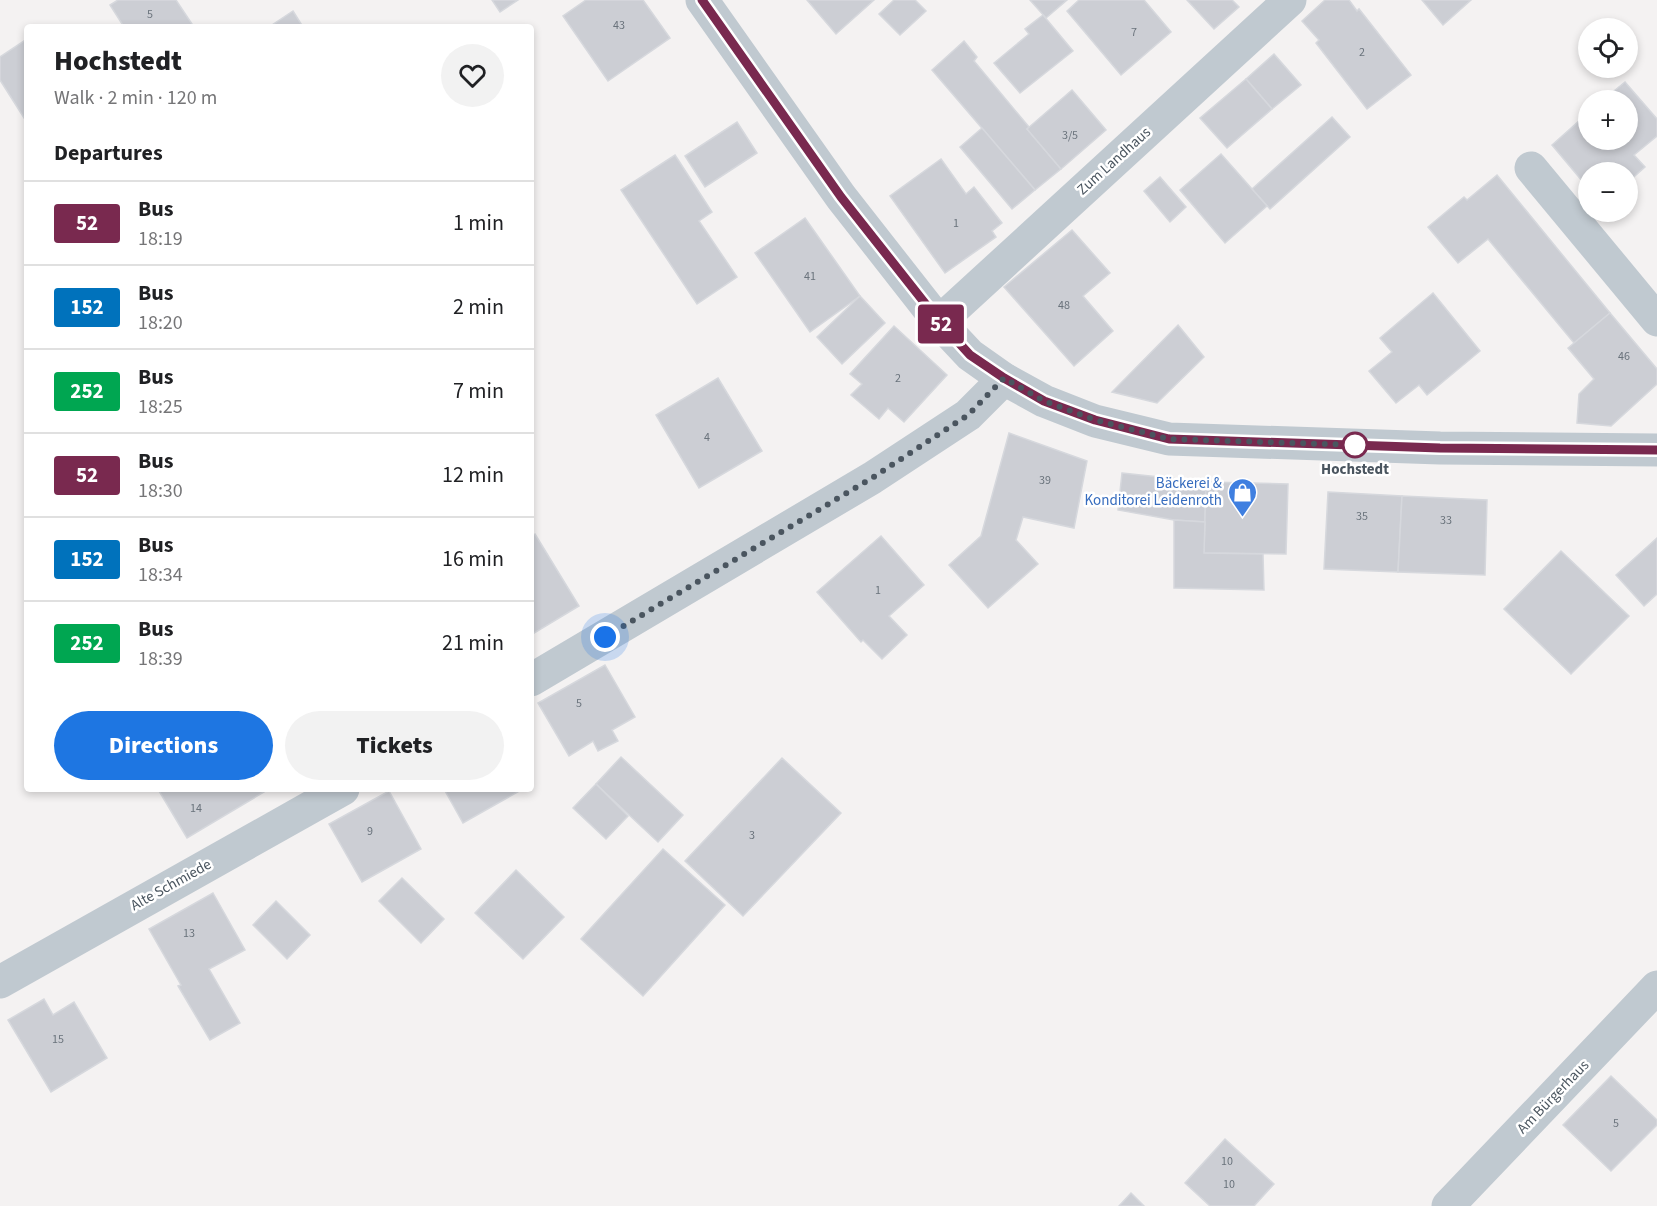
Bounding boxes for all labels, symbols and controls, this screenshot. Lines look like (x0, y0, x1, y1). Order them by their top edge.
house number: 5 (147, 6, 153, 23)
house number: 43 (613, 17, 625, 34)
map controls (1578, 18, 1638, 222)
button: locate (1578, 18, 1638, 78)
house number: 7 (1131, 24, 1137, 41)
text: Hochstedt (54, 41, 182, 81)
button: heart (441, 44, 504, 107)
house number: 2 (1359, 44, 1365, 61)
text: Walk · 2 min · 120 m (54, 84, 217, 112)
button: + (1578, 90, 1638, 150)
street label: Zum Landhaus (1072, 122, 1156, 200)
house number: 3/5 (1062, 127, 1078, 144)
text: Departures (54, 137, 163, 169)
button: − (1578, 162, 1638, 222)
text: Bus (138, 193, 174, 225)
text: 1 min (453, 207, 504, 239)
text: 52 (76, 208, 98, 238)
house number: 1 (953, 215, 959, 232)
text: 18:19 (138, 225, 183, 253)
house number: 41 (804, 268, 816, 285)
text: Bus (138, 277, 174, 309)
text: 2 min (453, 291, 504, 323)
text: 152 (70, 292, 104, 322)
house number: 48 (1058, 297, 1070, 314)
line badge: 52 (914, 304, 968, 344)
text: 18:20 (138, 309, 183, 337)
text: 52 (930, 309, 952, 339)
house number: 46 (1618, 348, 1630, 365)
text: Bus (138, 361, 174, 393)
house number: 2 (895, 370, 901, 387)
text: 7 min (453, 375, 504, 407)
text: 252 (70, 376, 104, 406)
text: 18:25 (138, 393, 183, 421)
house number: 4 (704, 429, 710, 446)
marker: Hochstedt (1342, 432, 1368, 458)
text: Bus (138, 445, 174, 477)
text: 12 min (442, 459, 504, 491)
place label: Hochstedt (1321, 459, 1389, 480)
text: 52 (76, 460, 98, 490)
house number: 39 (1039, 472, 1051, 489)
place label: Bäckerei & Konditorei Leidenroth (1085, 473, 1222, 511)
shop icon: Bäckerei & Konditorei Leidenroth (1227, 476, 1259, 518)
text: 18:30 (138, 477, 183, 505)
house number: 35 (1356, 508, 1368, 525)
house number: 33 (1440, 512, 1452, 529)
text: Bus (138, 529, 174, 561)
text: 16 min (442, 543, 504, 575)
text: 152 (70, 544, 104, 574)
text: 18:34 (138, 561, 183, 589)
house number: 1 (875, 582, 881, 599)
text: Bus (138, 613, 174, 645)
your location (590, 622, 620, 652)
text: 21 min (442, 627, 504, 659)
text: 252 (70, 628, 104, 658)
text: 18:39 (138, 645, 183, 673)
house number: 5 (576, 695, 582, 712)
button: Directions (54, 711, 273, 780)
button: Tickets (285, 711, 504, 780)
house number: 14 (190, 800, 202, 817)
house number: 9 (367, 823, 373, 840)
house number: 3 (749, 827, 755, 844)
street label: Alte Schmiede (127, 854, 215, 916)
house number: 13 (183, 925, 195, 942)
house number: 15 (52, 1031, 64, 1048)
street label: Am Bürgerhaus (1512, 1055, 1594, 1139)
house number: 5 (1613, 1115, 1619, 1132)
house number: 10 (1221, 1153, 1233, 1170)
house number: 10 (1223, 1176, 1235, 1193)

